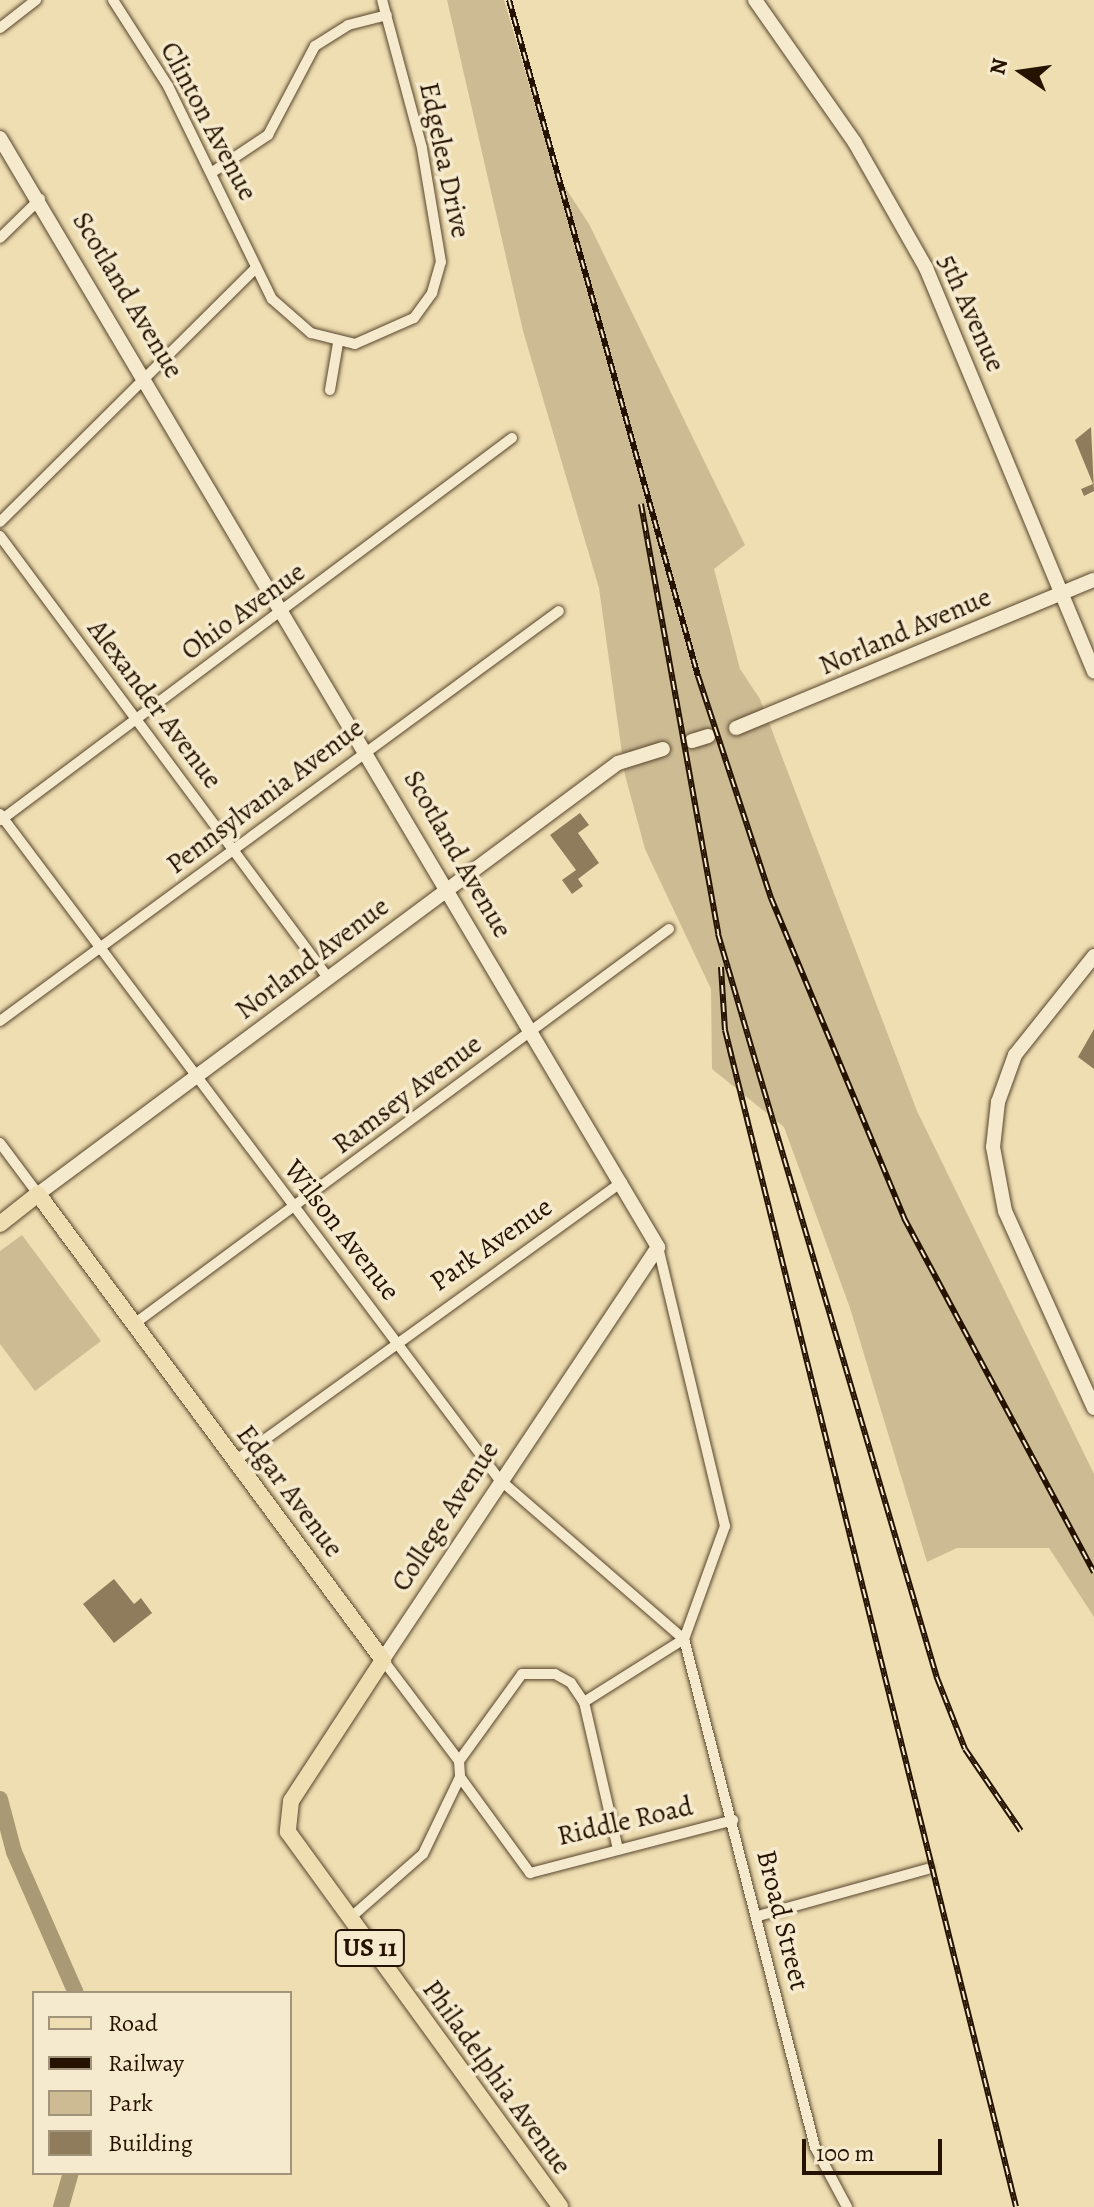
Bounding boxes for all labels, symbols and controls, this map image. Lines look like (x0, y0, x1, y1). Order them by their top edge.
north arrow (982, 32, 1062, 112)
street label: Clinton Avenue (153, 36, 265, 206)
text: N (982, 55, 1015, 78)
street label: Edgelea Drive (412, 79, 478, 241)
street label: Scotland Avenue (65, 206, 191, 384)
street label: 5th Avenue (931, 249, 1013, 377)
street label: Ohio Avenue (174, 555, 312, 667)
street label: Norland Avenue (814, 580, 996, 682)
street label: Alexander Avenue (81, 613, 229, 795)
street label: Pennsylvania Avenue (160, 711, 370, 881)
street label: Scotland Avenue (396, 764, 520, 944)
street label: Norland Avenue (229, 889, 395, 1027)
street label: Ramsey Avenue (326, 1027, 488, 1161)
street label: Wilson Avenue (277, 1153, 407, 1307)
street label: Park Avenue (423, 1190, 559, 1298)
street label: Edgar Avenue (229, 1418, 351, 1564)
street label: College Avenue (384, 1435, 506, 1597)
street label: Riddle Road (554, 1789, 696, 1853)
street label: Broad Street (749, 1846, 817, 1994)
road number: US 11 (334, 1926, 406, 1970)
street label: Philadelphia Avenue (415, 1973, 579, 2181)
legend (32, 1991, 292, 2175)
text: Road (108, 2007, 158, 2039)
text: Railway (108, 2047, 184, 2079)
text: Park (108, 2087, 153, 2119)
scale bar (806, 2123, 946, 2173)
text: Building (108, 2127, 193, 2159)
text: 100 m (816, 2137, 875, 2169)

